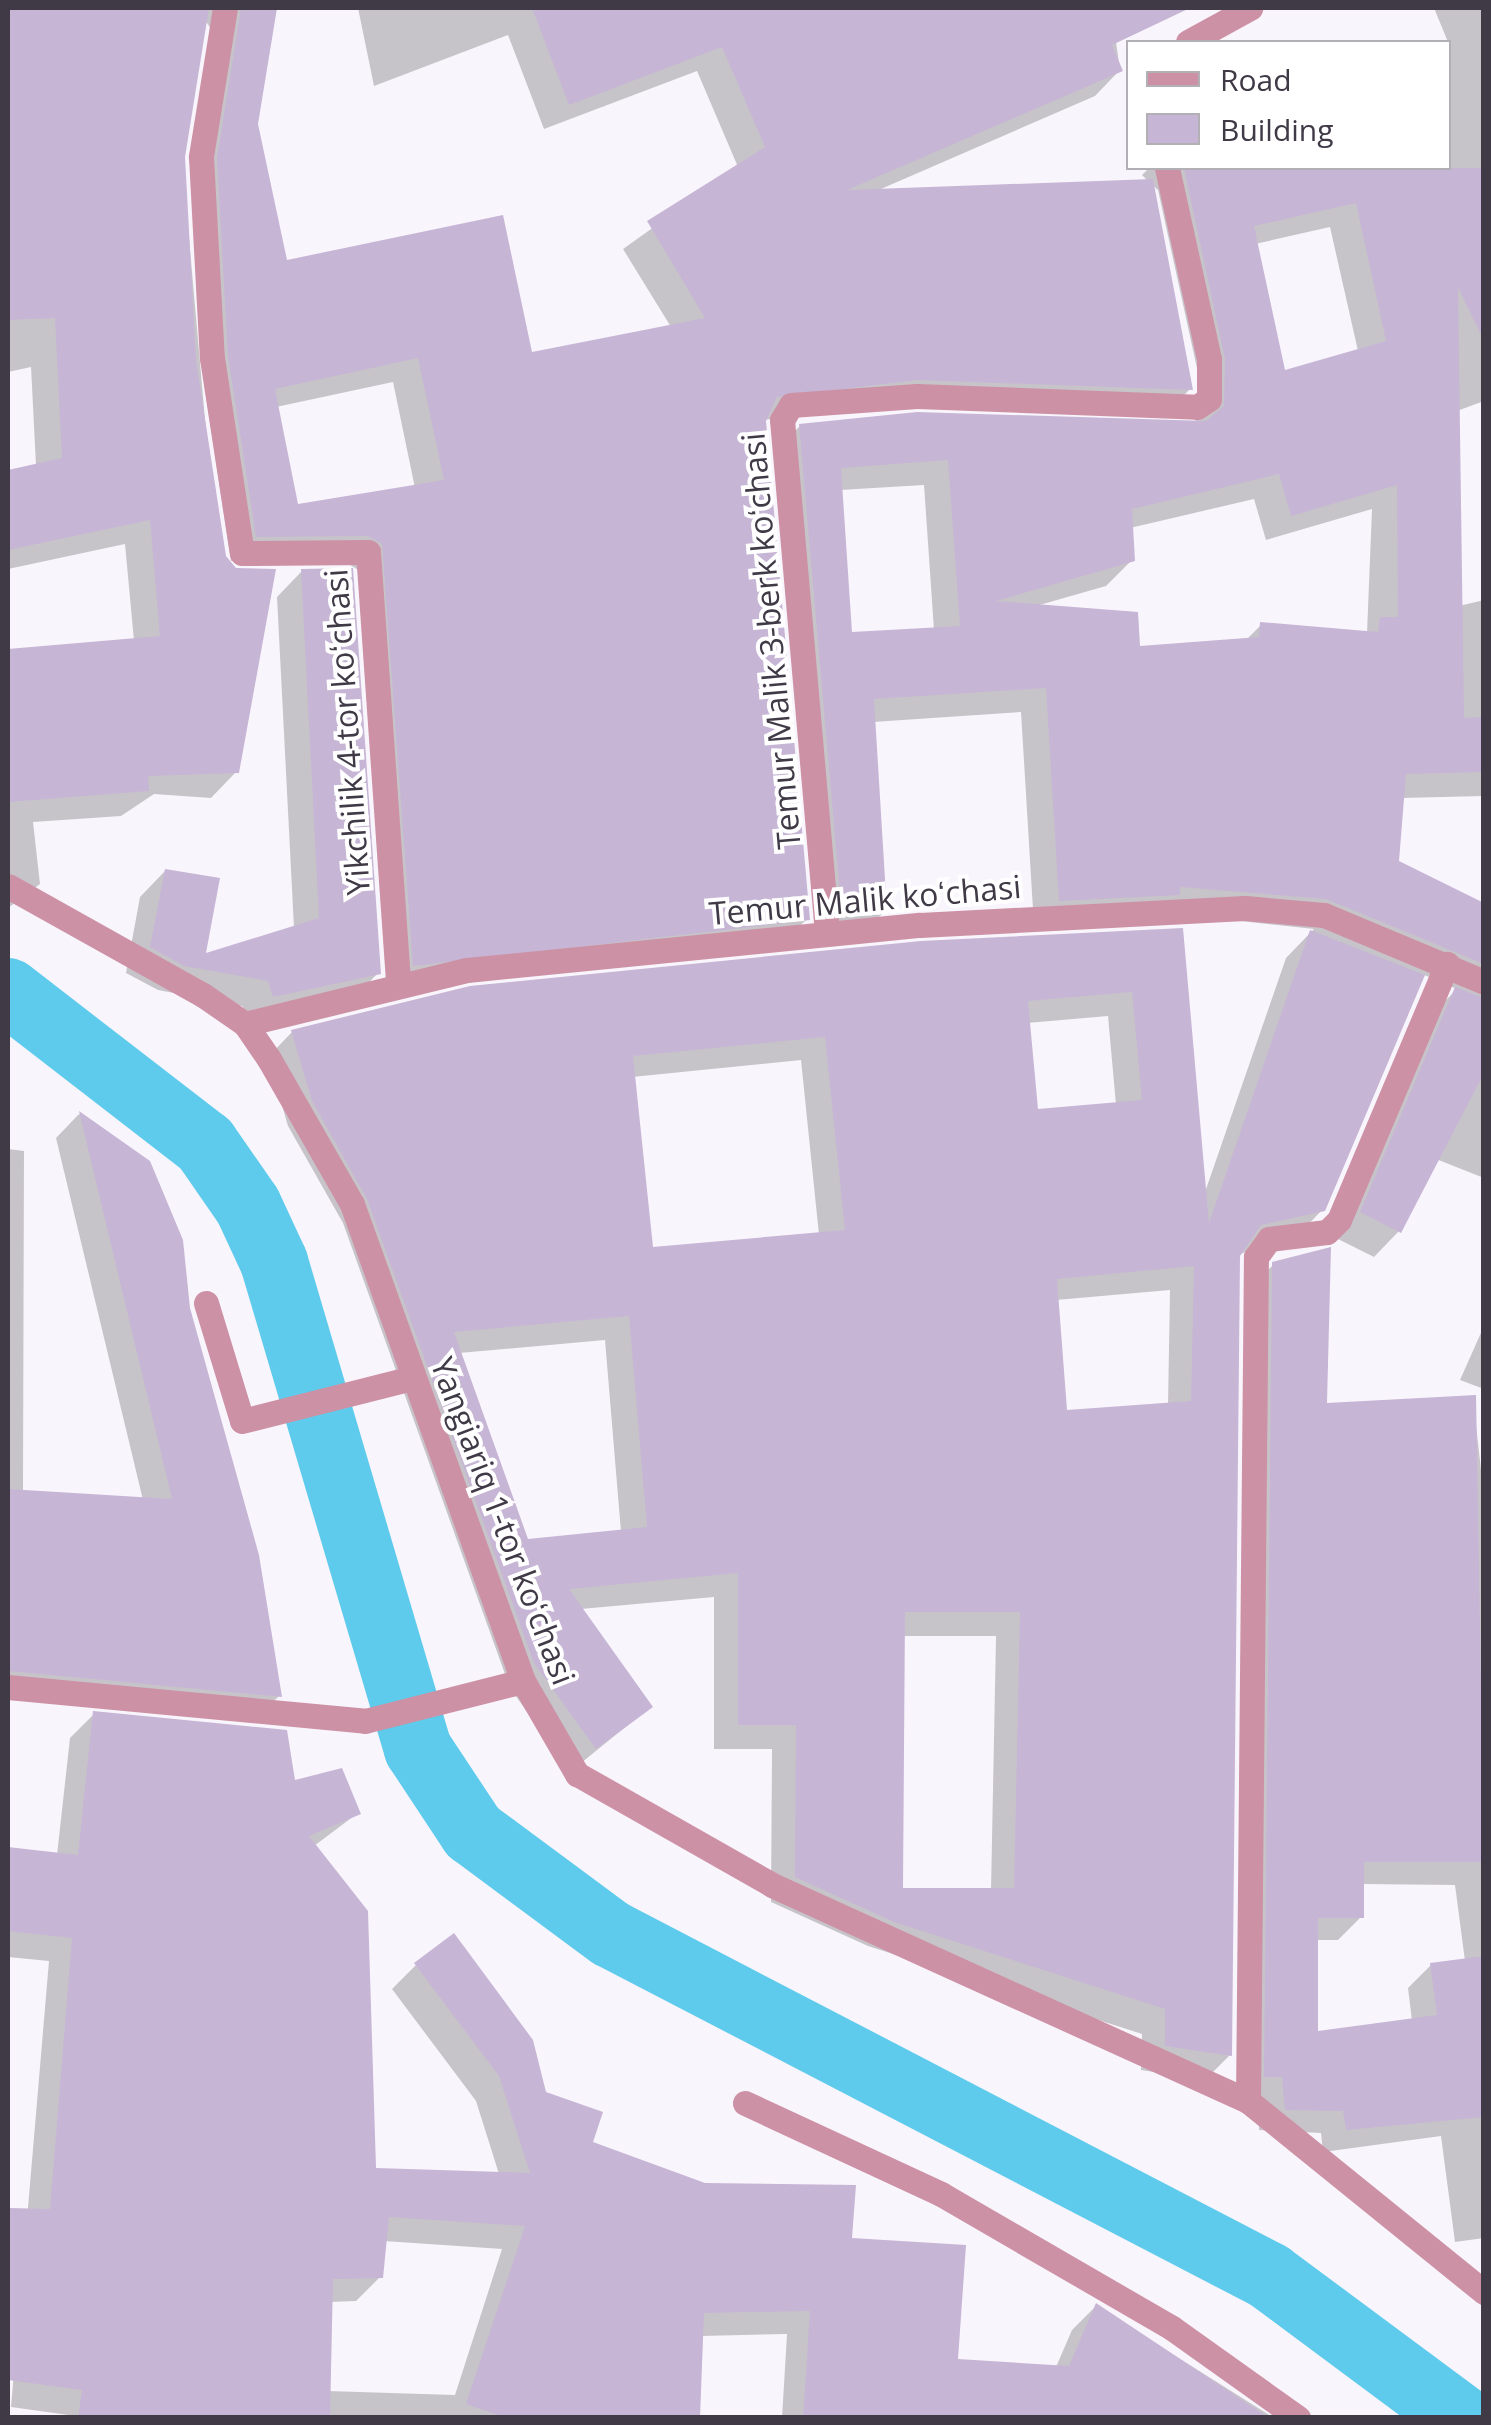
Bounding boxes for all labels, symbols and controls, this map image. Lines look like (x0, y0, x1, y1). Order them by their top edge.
legend (1126, 40, 1451, 170)
text: Road (1220, 59, 1292, 100)
text: Building (1220, 109, 1334, 150)
street label: Temur Malik 3-berk koʻchasi (734, 431, 808, 851)
street label: Yikchilik 4-tor koʻchasi (316, 568, 378, 896)
street label: Temur Malik koʻchasi (707, 867, 1023, 933)
street label: Yangiariq 1-tor koʻchasi (423, 1352, 583, 1690)

